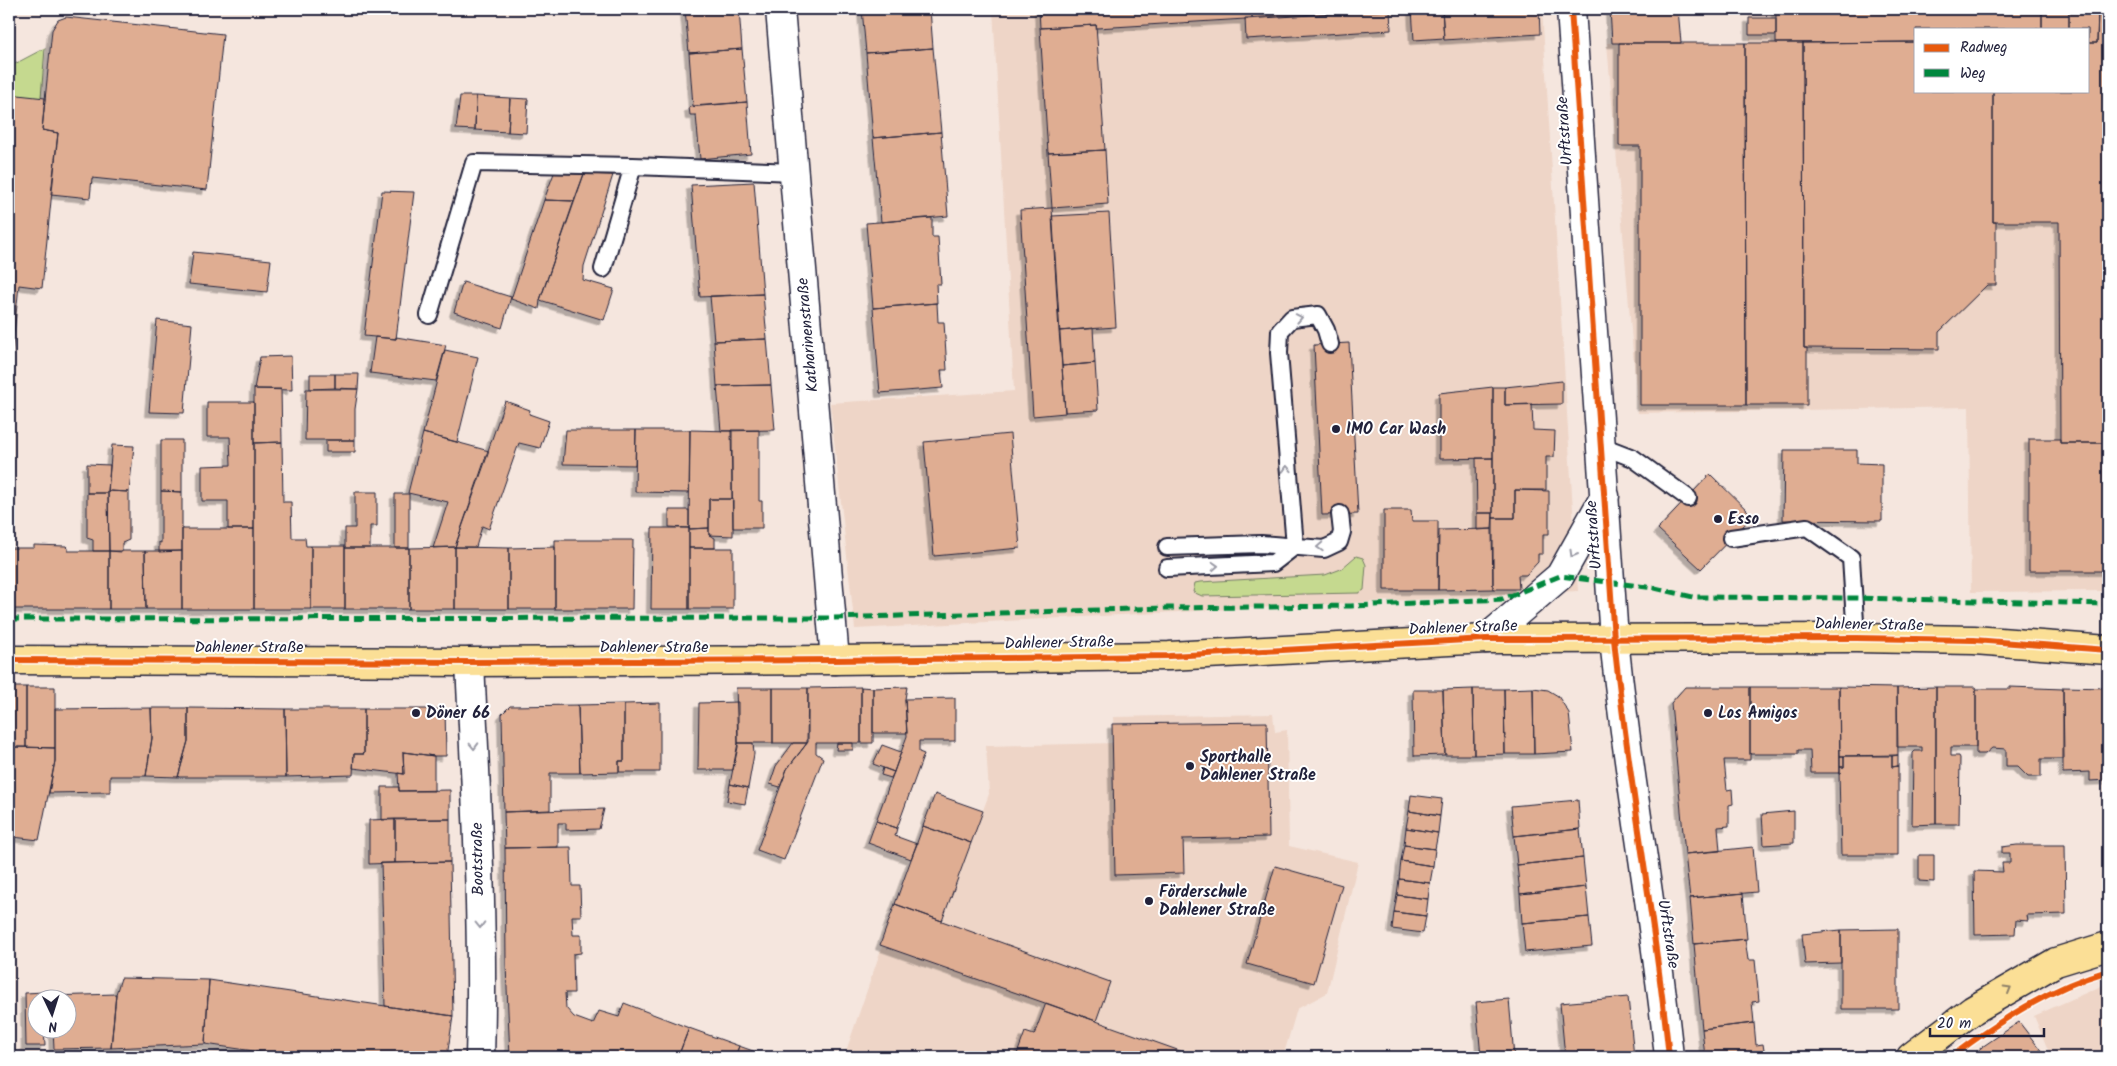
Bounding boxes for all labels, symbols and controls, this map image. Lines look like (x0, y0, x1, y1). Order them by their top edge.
legend (1914, 28, 2090, 92)
text: Radweg (1960, 36, 2007, 60)
text: Weg (1960, 62, 1986, 86)
street label: Urftstraße (1550, 95, 1580, 167)
street label: Katharinenstraße (791, 277, 825, 393)
one-way arrow (1294, 313, 1303, 324)
place label: IMO Car Wash (1346, 417, 1446, 442)
marker: IMO Car Wash (1330, 423, 1342, 435)
one-way arrow (1282, 465, 1293, 473)
street label: Urftstraße (1579, 499, 1609, 571)
place label: Esso (1728, 507, 1759, 532)
marker: Esso (1712, 513, 1724, 525)
one-way arrow (1315, 542, 1323, 553)
one-way arrow (1569, 548, 1579, 557)
one-way arrow (1212, 560, 1220, 571)
street label: Dahlener Straße (1814, 612, 1924, 638)
street label: Dahlener Straße (1408, 614, 1518, 642)
street label: Dahlener Straße (1004, 630, 1114, 656)
street label: Dahlener Straße (194, 635, 304, 660)
street label: Dahlener Straße (599, 635, 709, 660)
place label: Döner 66 (426, 701, 490, 726)
place label: Los Amigos (1718, 701, 1798, 726)
marker: Döner 66 (410, 707, 422, 719)
marker: Los Amigos (1702, 707, 1714, 719)
one-way arrow (468, 742, 479, 750)
place label: Sporthalle Dahlener Straße (1200, 745, 1316, 788)
marker: Sporthalle Dahlener Straße (1184, 760, 1196, 772)
street label: Bootstraße (465, 822, 491, 896)
place label: Förderschule Dahlener Straße (1159, 880, 1275, 923)
marker: Förderschule Dahlener Straße (1143, 895, 1155, 907)
street label: Urftstraße (1650, 898, 1686, 970)
one-way arrow (475, 922, 485, 930)
one-way arrow (2003, 986, 2012, 996)
north arrow (28, 988, 78, 1038)
scale bar (1930, 1006, 2043, 1038)
text: 20 m (1937, 1012, 1971, 1036)
text: N (48, 1015, 58, 1037)

